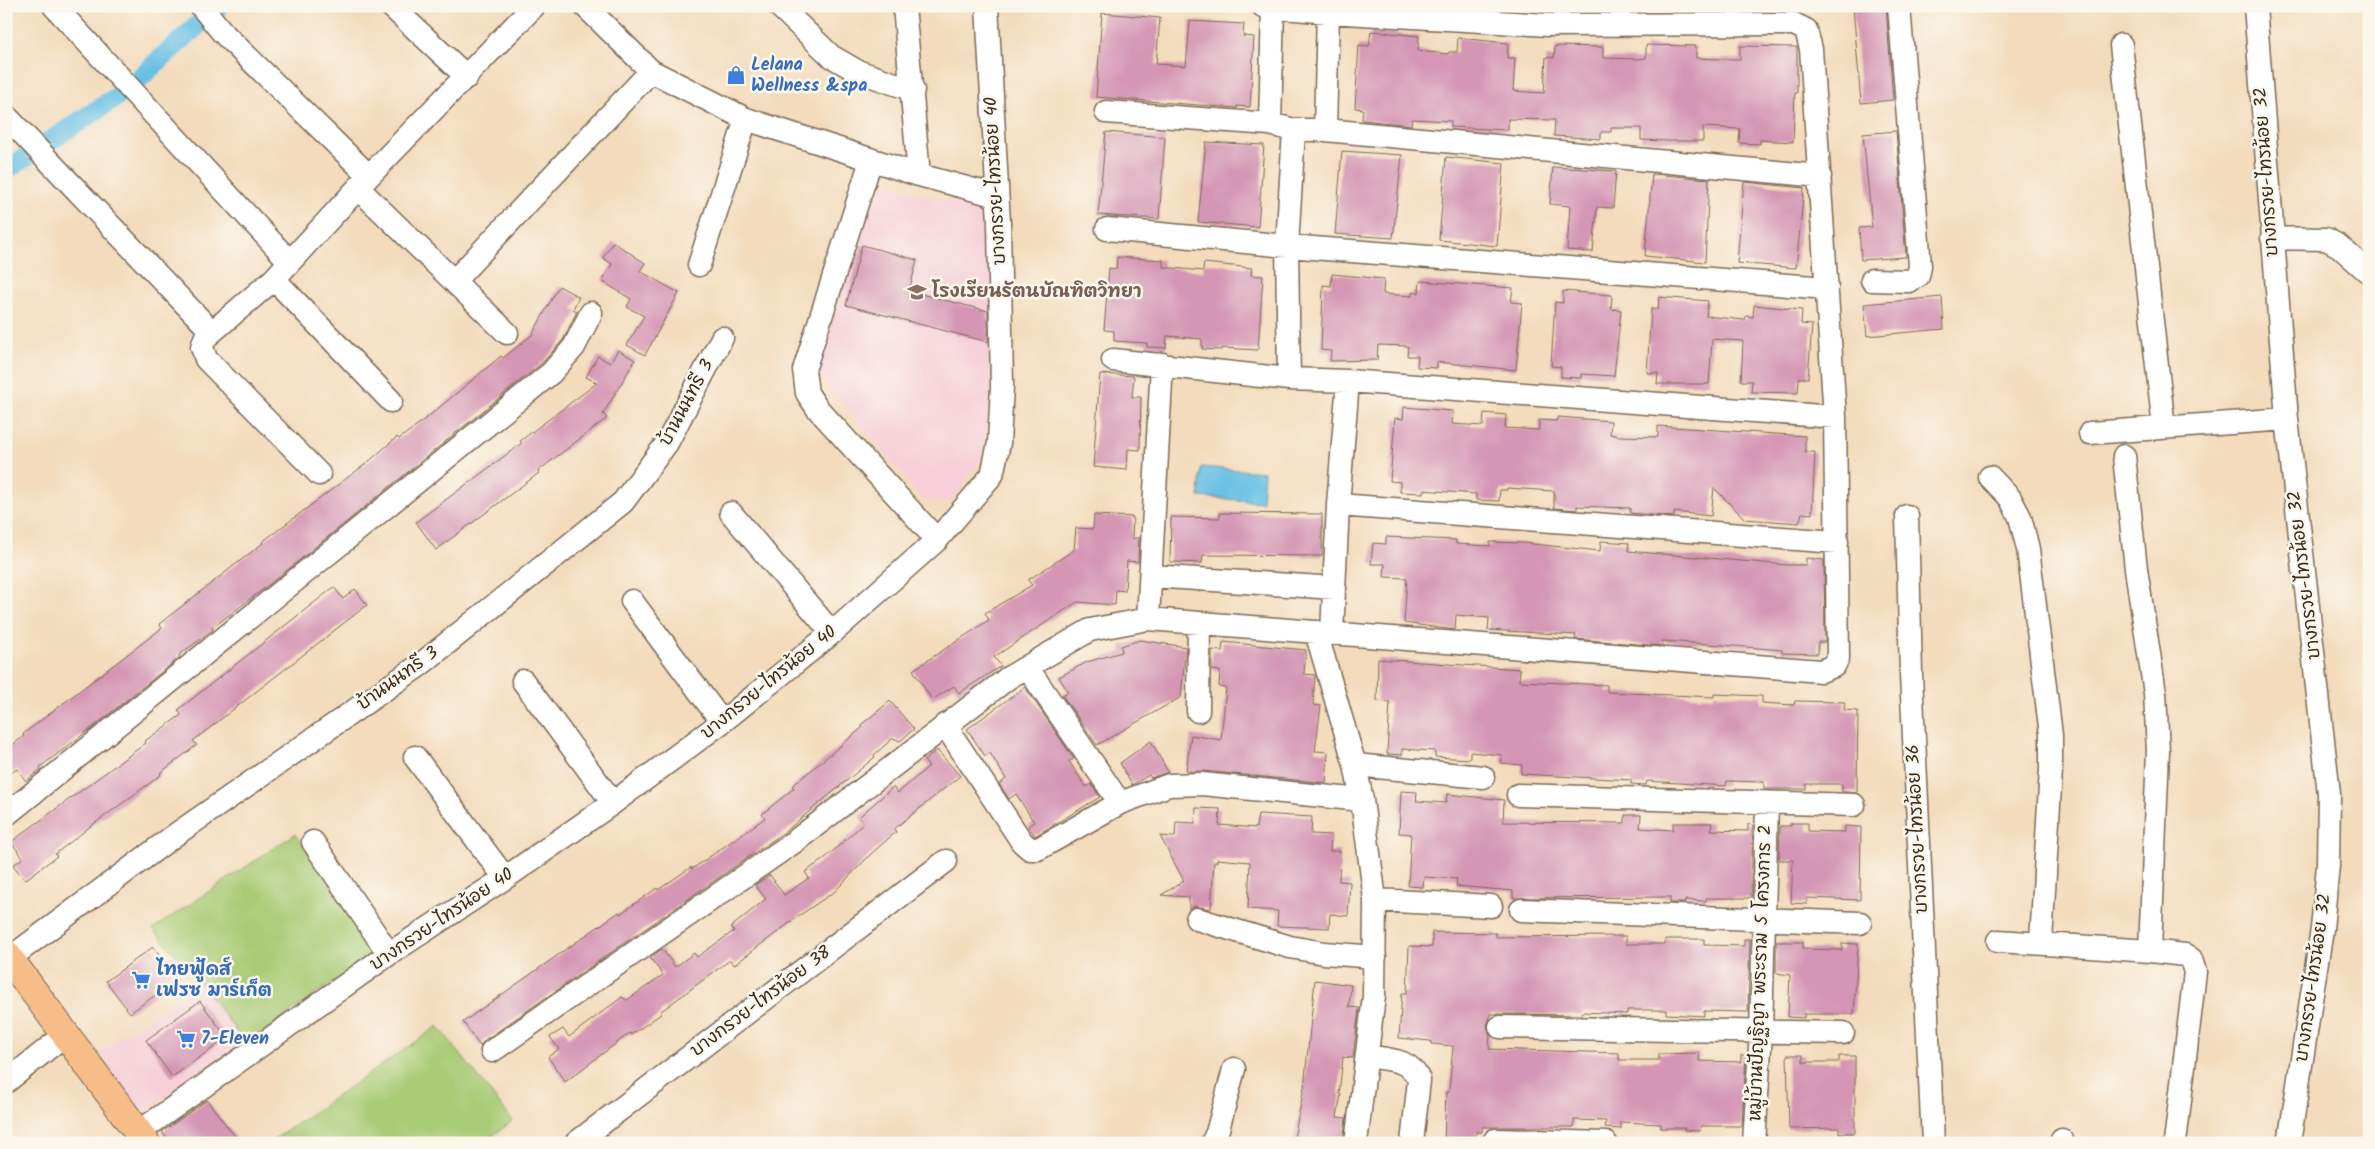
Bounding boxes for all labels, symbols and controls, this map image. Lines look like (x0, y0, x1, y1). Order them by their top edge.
place label: Lelana Wellness &spa (751, 51, 867, 101)
shop icon: Lelana Wellness &spa (725, 64, 747, 86)
street label: บางกรวย-ไทรน้อย 32 (2247, 86, 2287, 258)
street label: บางกรวย-ไทรน้อย 40 (977, 96, 1015, 266)
place label: โรงเรียนรัตนบัณฑิตวิทยา (931, 278, 1141, 307)
school or university icon: โรงเรียนรัตนบัณฑิตวิทยา (906, 281, 928, 303)
street label: บ้านนนทรี 3 (652, 354, 722, 452)
street label: บางกรวย-ไทรน้อย 32 (2280, 489, 2330, 661)
street label: บางกรวย-ไทรน้อย 40 (695, 619, 843, 747)
street label: บ้านนนทรี 3 (351, 639, 445, 719)
street label: บางกรวย-ไทรน้อย 36 (1899, 744, 1937, 914)
street label: หมู่บ้านปัญฐิญา พระราม 5 โครงการ 2 (1741, 824, 1781, 1122)
street label: บางกรวย-ไทรน้อย 40 (364, 861, 520, 979)
street label: บางกรวย-ไทรน้อย 32 (2288, 892, 2340, 1064)
street label: บางกรวย-ไทรน้อย 38 (684, 939, 838, 1065)
place label: ไทยฟู้ดส์ เฟรซ มาร์เก็ต (155, 956, 272, 1006)
supermarket icon: ไทยฟู้ดส์ เฟรซ มาร์เก็ต (130, 969, 152, 991)
place label: 7-Eleven (201, 1025, 269, 1054)
supermarket icon: 7-Eleven (175, 1028, 197, 1050)

